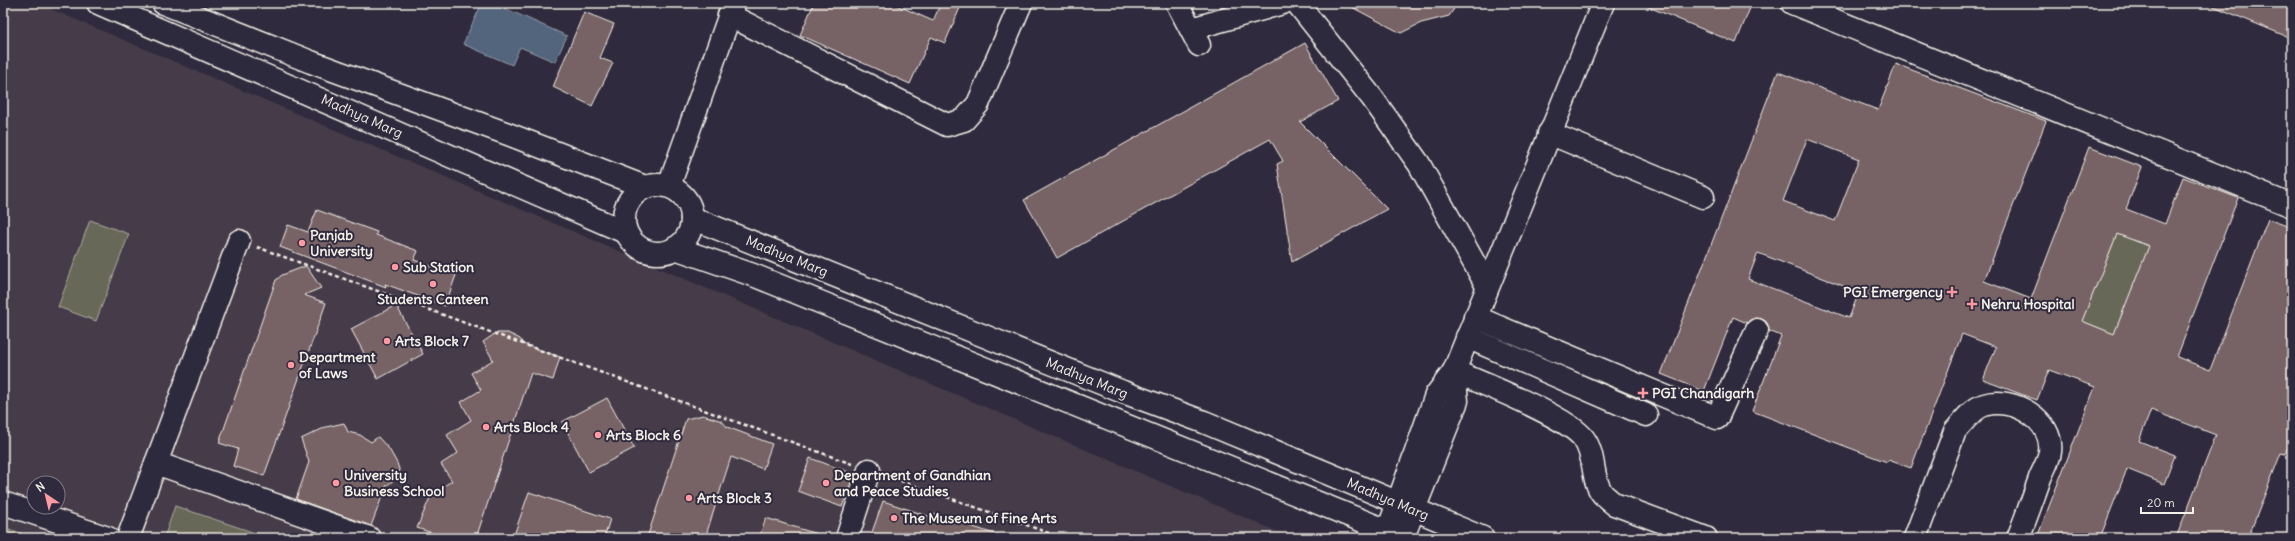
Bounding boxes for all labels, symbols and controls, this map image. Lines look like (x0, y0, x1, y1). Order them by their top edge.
street label: Madhya Marg (318, 90, 406, 142)
place label: Panjab University (310, 226, 373, 260)
street label: Madhya Marg (743, 231, 831, 281)
marker: Panjab University (297, 238, 307, 248)
place label: Sub Station (403, 258, 474, 276)
marker: Sub Station (390, 262, 400, 272)
marker: Students Canteen (428, 279, 438, 289)
place label: PGI Emergency (1843, 283, 1943, 301)
marker: PGI Emergency (1946, 286, 1958, 298)
place label: Students Canteen (377, 290, 489, 308)
place label: Nehru Hospital (1981, 295, 2075, 313)
marker: Nehru Hospital (1966, 298, 1978, 310)
place label: Arts Block 7 (395, 332, 469, 350)
marker: Arts Block 7 (382, 336, 392, 346)
place label: Department of Laws (299, 348, 376, 382)
street label: Madhya Marg (1043, 353, 1131, 403)
marker: Department of Laws (286, 360, 296, 370)
place label: PGI Chandigarh (1652, 384, 1754, 402)
marker: PGI Chandigarh (1637, 387, 1649, 399)
place label: Arts Block 4 (494, 418, 569, 436)
marker: Arts Block 4 (481, 422, 491, 432)
place label: Arts Block 6 (606, 426, 681, 444)
marker: Arts Block 6 (593, 430, 603, 440)
place label: University Business School (344, 466, 444, 500)
place label: Department of Gandhian and Peace Studies (834, 466, 991, 500)
street label: Madhya Marg (1344, 474, 1432, 524)
north arrow (26, 475, 66, 515)
marker: University Business School (331, 478, 341, 488)
marker: Department of Gandhian and Peace Studies (821, 478, 831, 488)
text: N (33, 479, 47, 495)
place label: Arts Block 3 (697, 489, 772, 507)
scale bar (2141, 489, 2193, 515)
marker: Arts Block 3 (684, 493, 694, 503)
text: 20 m (2147, 495, 2175, 510)
place label: The Museum of Fine Arts (902, 509, 1058, 527)
marker: The Museum of Fine Arts (889, 513, 899, 523)

